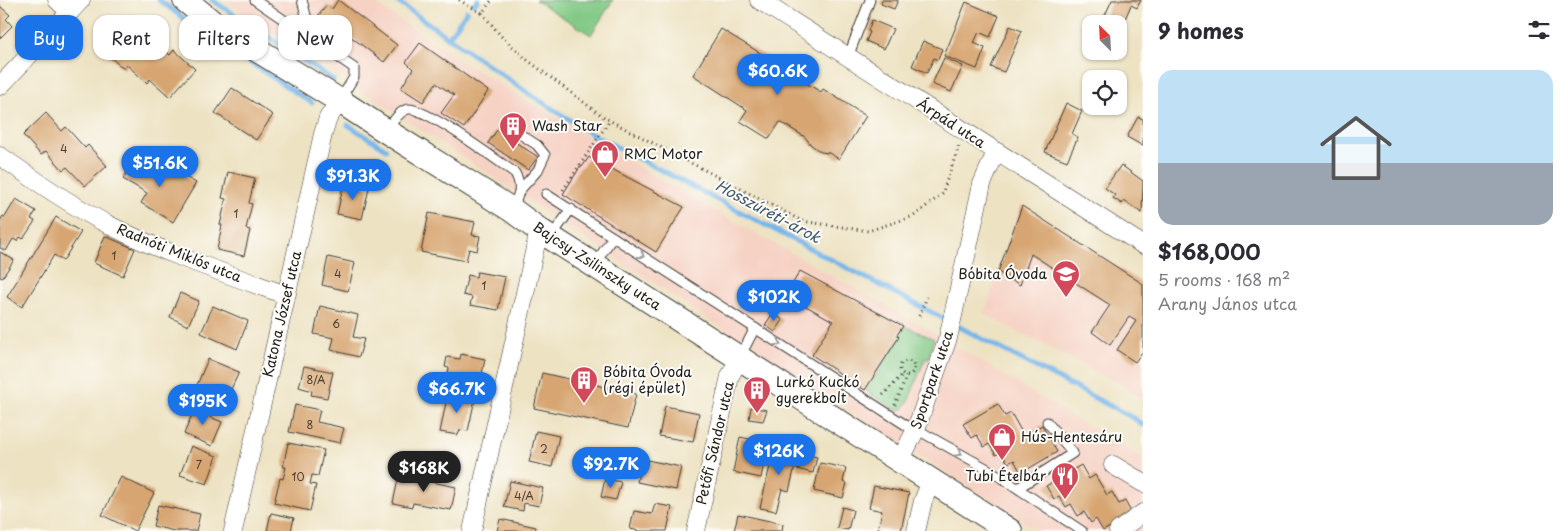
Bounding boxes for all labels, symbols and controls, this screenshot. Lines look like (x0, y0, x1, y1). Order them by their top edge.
text: 9 homes (1158, 14, 1244, 46)
chip: Buy (15, 15, 83, 60)
chip: Rent (93, 15, 169, 60)
chip: Filters (179, 15, 268, 60)
chip: New (278, 15, 352, 60)
north arrow (1082, 15, 1128, 60)
map controls (1082, 15, 1127, 115)
icon: filters (1525, 16, 1553, 44)
pin: $60.6K (737, 54, 819, 96)
text: $60.6K (748, 58, 808, 82)
button: locate (1082, 70, 1127, 115)
street label: Árpád utca (913, 92, 990, 153)
icon: home (1311, 103, 1401, 193)
building icon: Wash Star (498, 111, 528, 150)
place label: Wash Star (532, 115, 603, 136)
shop icon: RMC Motor (590, 139, 620, 178)
house number: 4 (60, 140, 68, 157)
place label: RMC Motor (624, 143, 703, 164)
pin: $51.6K (119, 146, 201, 188)
text: $51.6K (132, 150, 188, 174)
pin: $91.3K (312, 158, 394, 201)
text: $91.3K (326, 163, 380, 187)
water label: Hosszúréti-árok (712, 173, 826, 248)
house number: 1 (234, 205, 239, 222)
street label: Bajcsy-Zsilinszky utca (529, 216, 666, 315)
street label: Radnóti Miklós utca (114, 218, 245, 287)
text: $168,000 (1158, 235, 1261, 267)
house number: 1 (112, 247, 117, 264)
street label: Katona József utca (257, 248, 306, 379)
one-way arrow (635, 249, 645, 258)
school or university icon: Bóbita Óvoda (1051, 259, 1081, 298)
place label: Bóbita Óvoda (958, 263, 1047, 284)
house number: 4 (334, 265, 342, 282)
text: 5 rooms · 168 m² (1158, 267, 1290, 291)
house number: 1 (482, 277, 487, 294)
pin: $102K (739, 280, 809, 322)
text: $102K (748, 284, 800, 308)
text: Arany János utca (1158, 291, 1297, 315)
house number: 6 (332, 315, 340, 332)
street label: Sportpark utca (905, 328, 958, 432)
one-way arrow (772, 337, 781, 346)
place label: Bóbita Óvoda (régi épület) (603, 361, 692, 398)
building icon: Bóbita Óvoda (régi épület) (569, 365, 599, 404)
house number: 8/A (306, 371, 326, 388)
place label: Lurkó Kuckó gyerekbolt (776, 371, 860, 408)
pin: $66.7K (416, 372, 498, 414)
building icon: Lurkó Kuckó gyerekbolt (742, 375, 772, 414)
text: $66.7K (428, 376, 486, 400)
street label: Petőfi Sándor utca (690, 379, 739, 507)
pin: $195K (168, 384, 238, 426)
text: $195K (179, 388, 227, 412)
house number: 8 (307, 416, 314, 433)
shop icon: Hús-Hentesáru (987, 422, 1017, 461)
place label: Hús-Hentesáru (1021, 426, 1122, 447)
pin: $126K (744, 434, 814, 476)
text: $126K (754, 438, 804, 462)
house number: 2 (540, 440, 548, 457)
pin: $92.7K (570, 446, 652, 489)
one-way arrow (954, 447, 963, 457)
pin: $168K (389, 450, 459, 493)
text: $92.7K (583, 451, 639, 475)
text: $168K (399, 455, 449, 479)
house number: 7 (196, 456, 202, 473)
restaurant icon: Tubi Ételbár (1050, 461, 1080, 500)
place label: Tubi Ételbár (965, 465, 1047, 486)
house number: 10 (292, 468, 304, 485)
house number: 4/A (514, 487, 534, 504)

